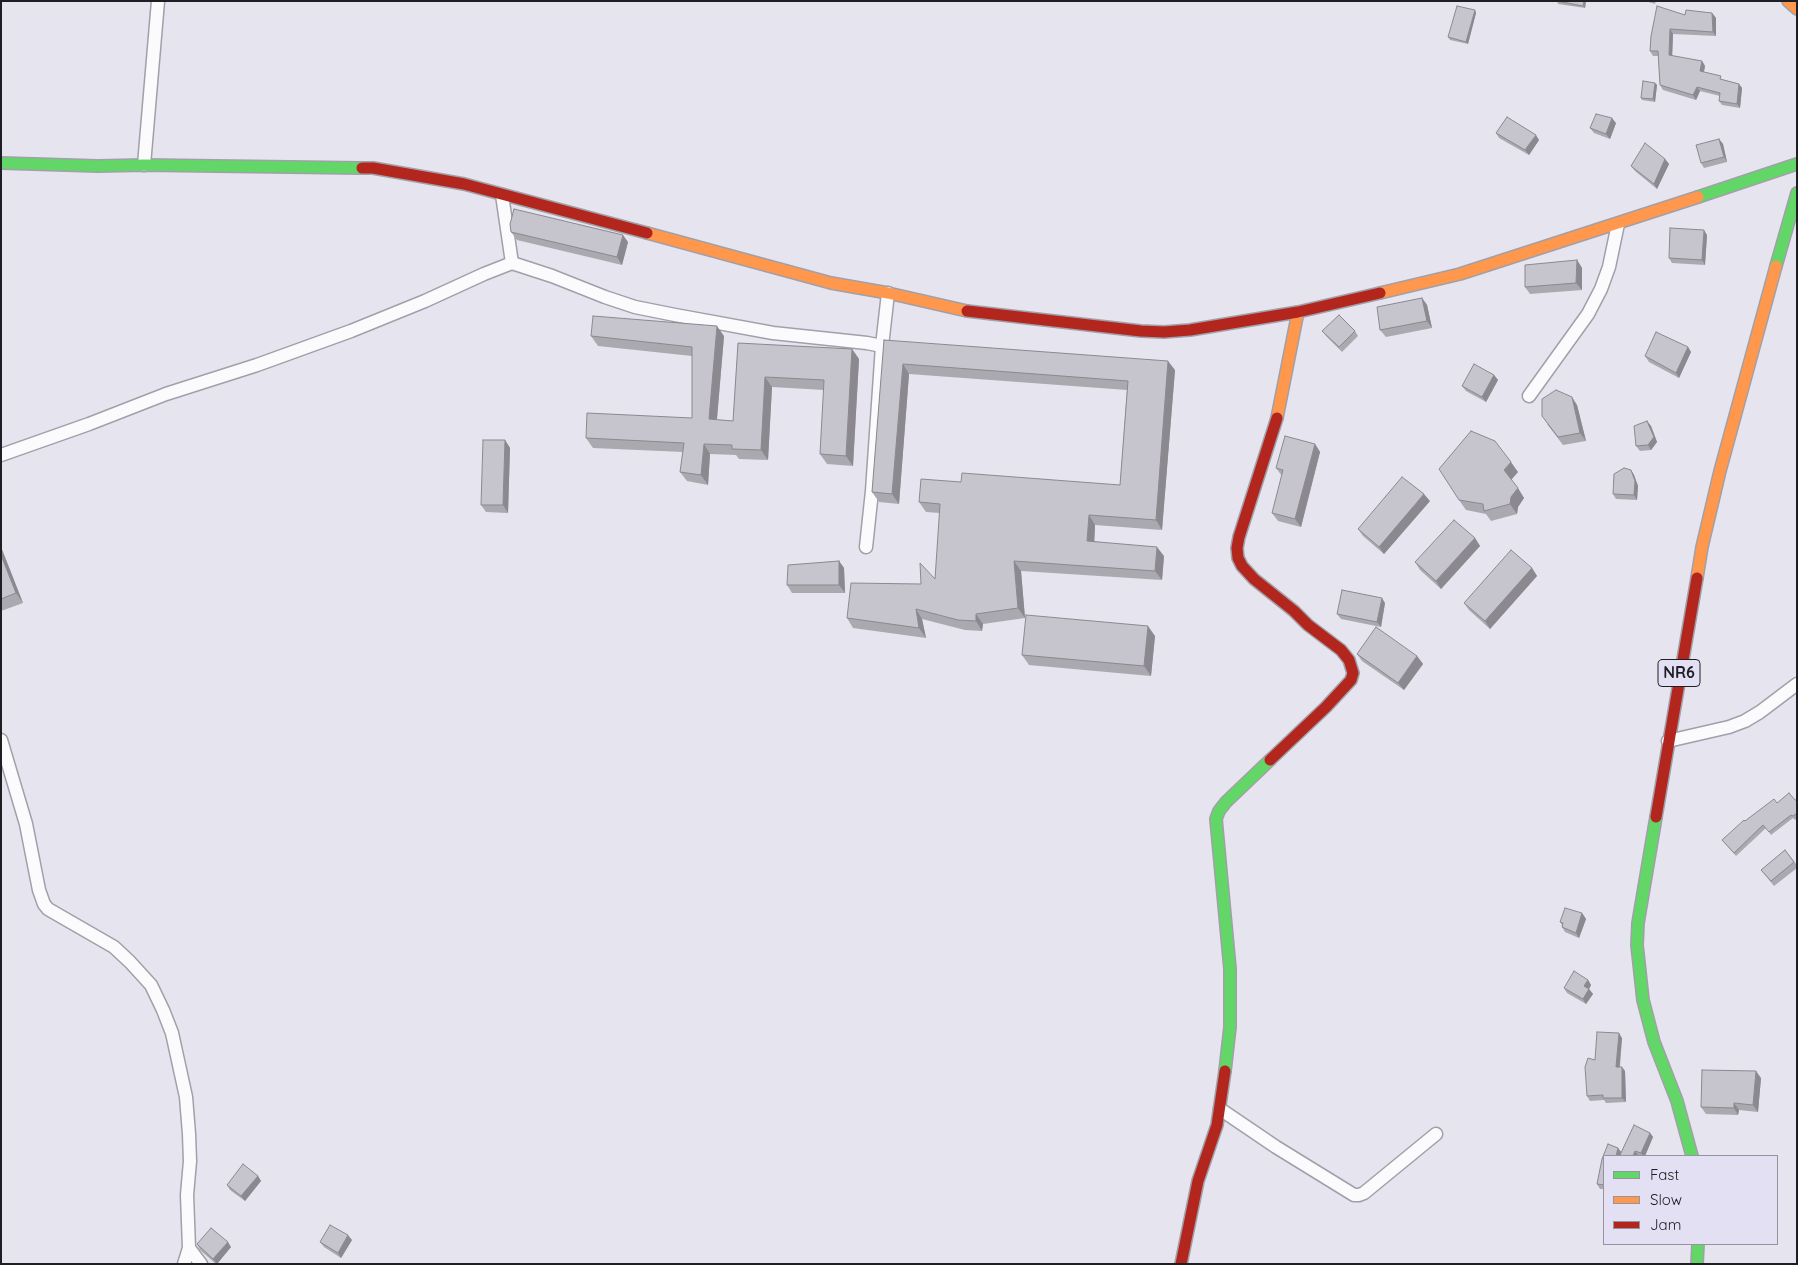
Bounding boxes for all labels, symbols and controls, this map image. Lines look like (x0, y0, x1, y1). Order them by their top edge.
road number: NR6 (1658, 660, 1700, 686)
legend (1603, 1155, 1778, 1245)
text: Fast (1650, 1165, 1679, 1184)
text: Slow (1650, 1190, 1682, 1209)
text: Jam (1650, 1215, 1681, 1234)

